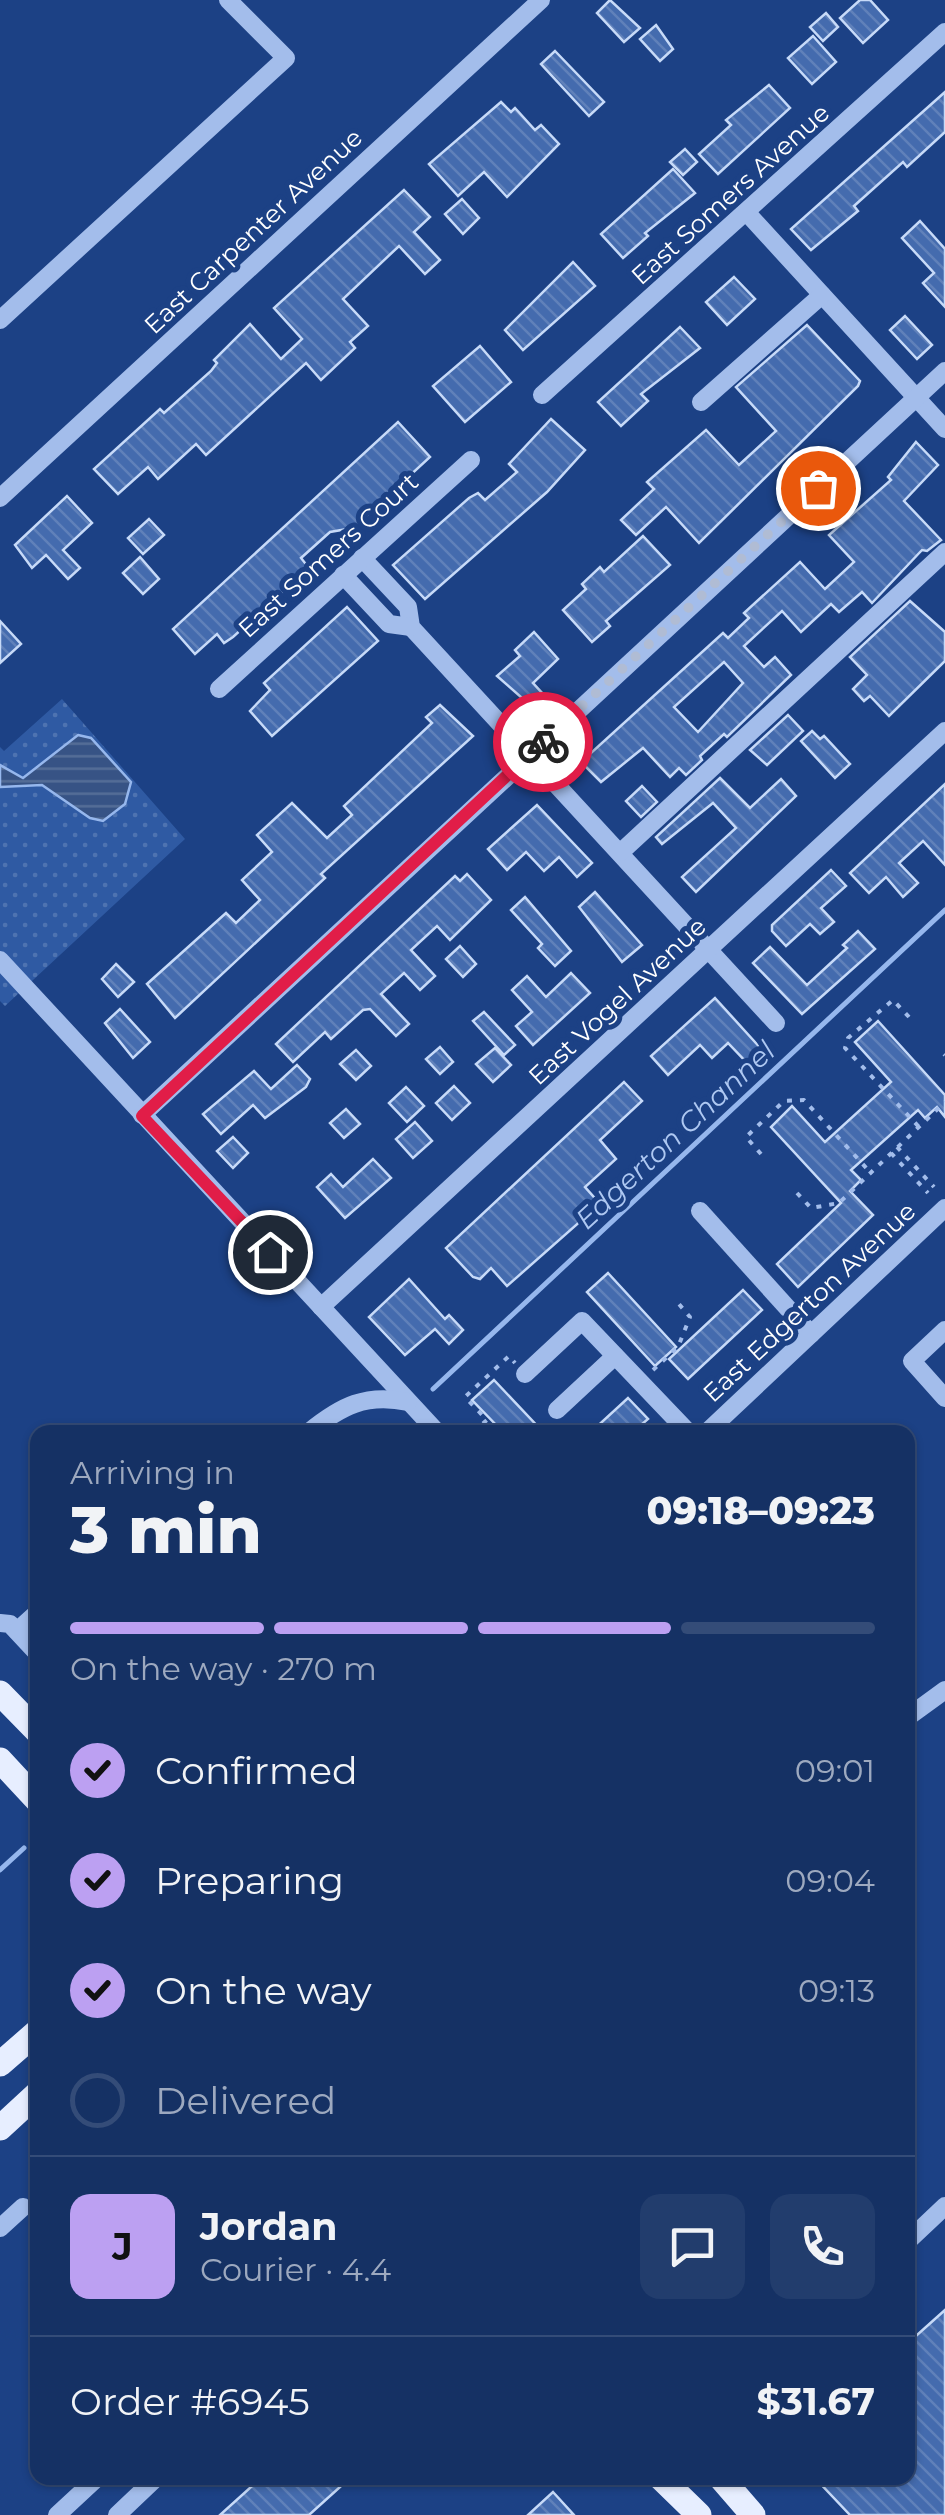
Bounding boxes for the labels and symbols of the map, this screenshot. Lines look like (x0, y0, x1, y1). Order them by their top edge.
street label: East Somers Avenue (625, 97, 835, 291)
street label: East Carpenter Avenue (138, 122, 368, 340)
pin (776, 446, 861, 531)
street label: East Somers Court (232, 466, 424, 644)
courier (493, 692, 593, 792)
street label: East Vogel Avenue (522, 911, 712, 1091)
water label: Edgerton Channel (568, 1033, 782, 1236)
street label: East Edgerton Avenue (697, 1196, 921, 1408)
pin (228, 1210, 313, 1295)

